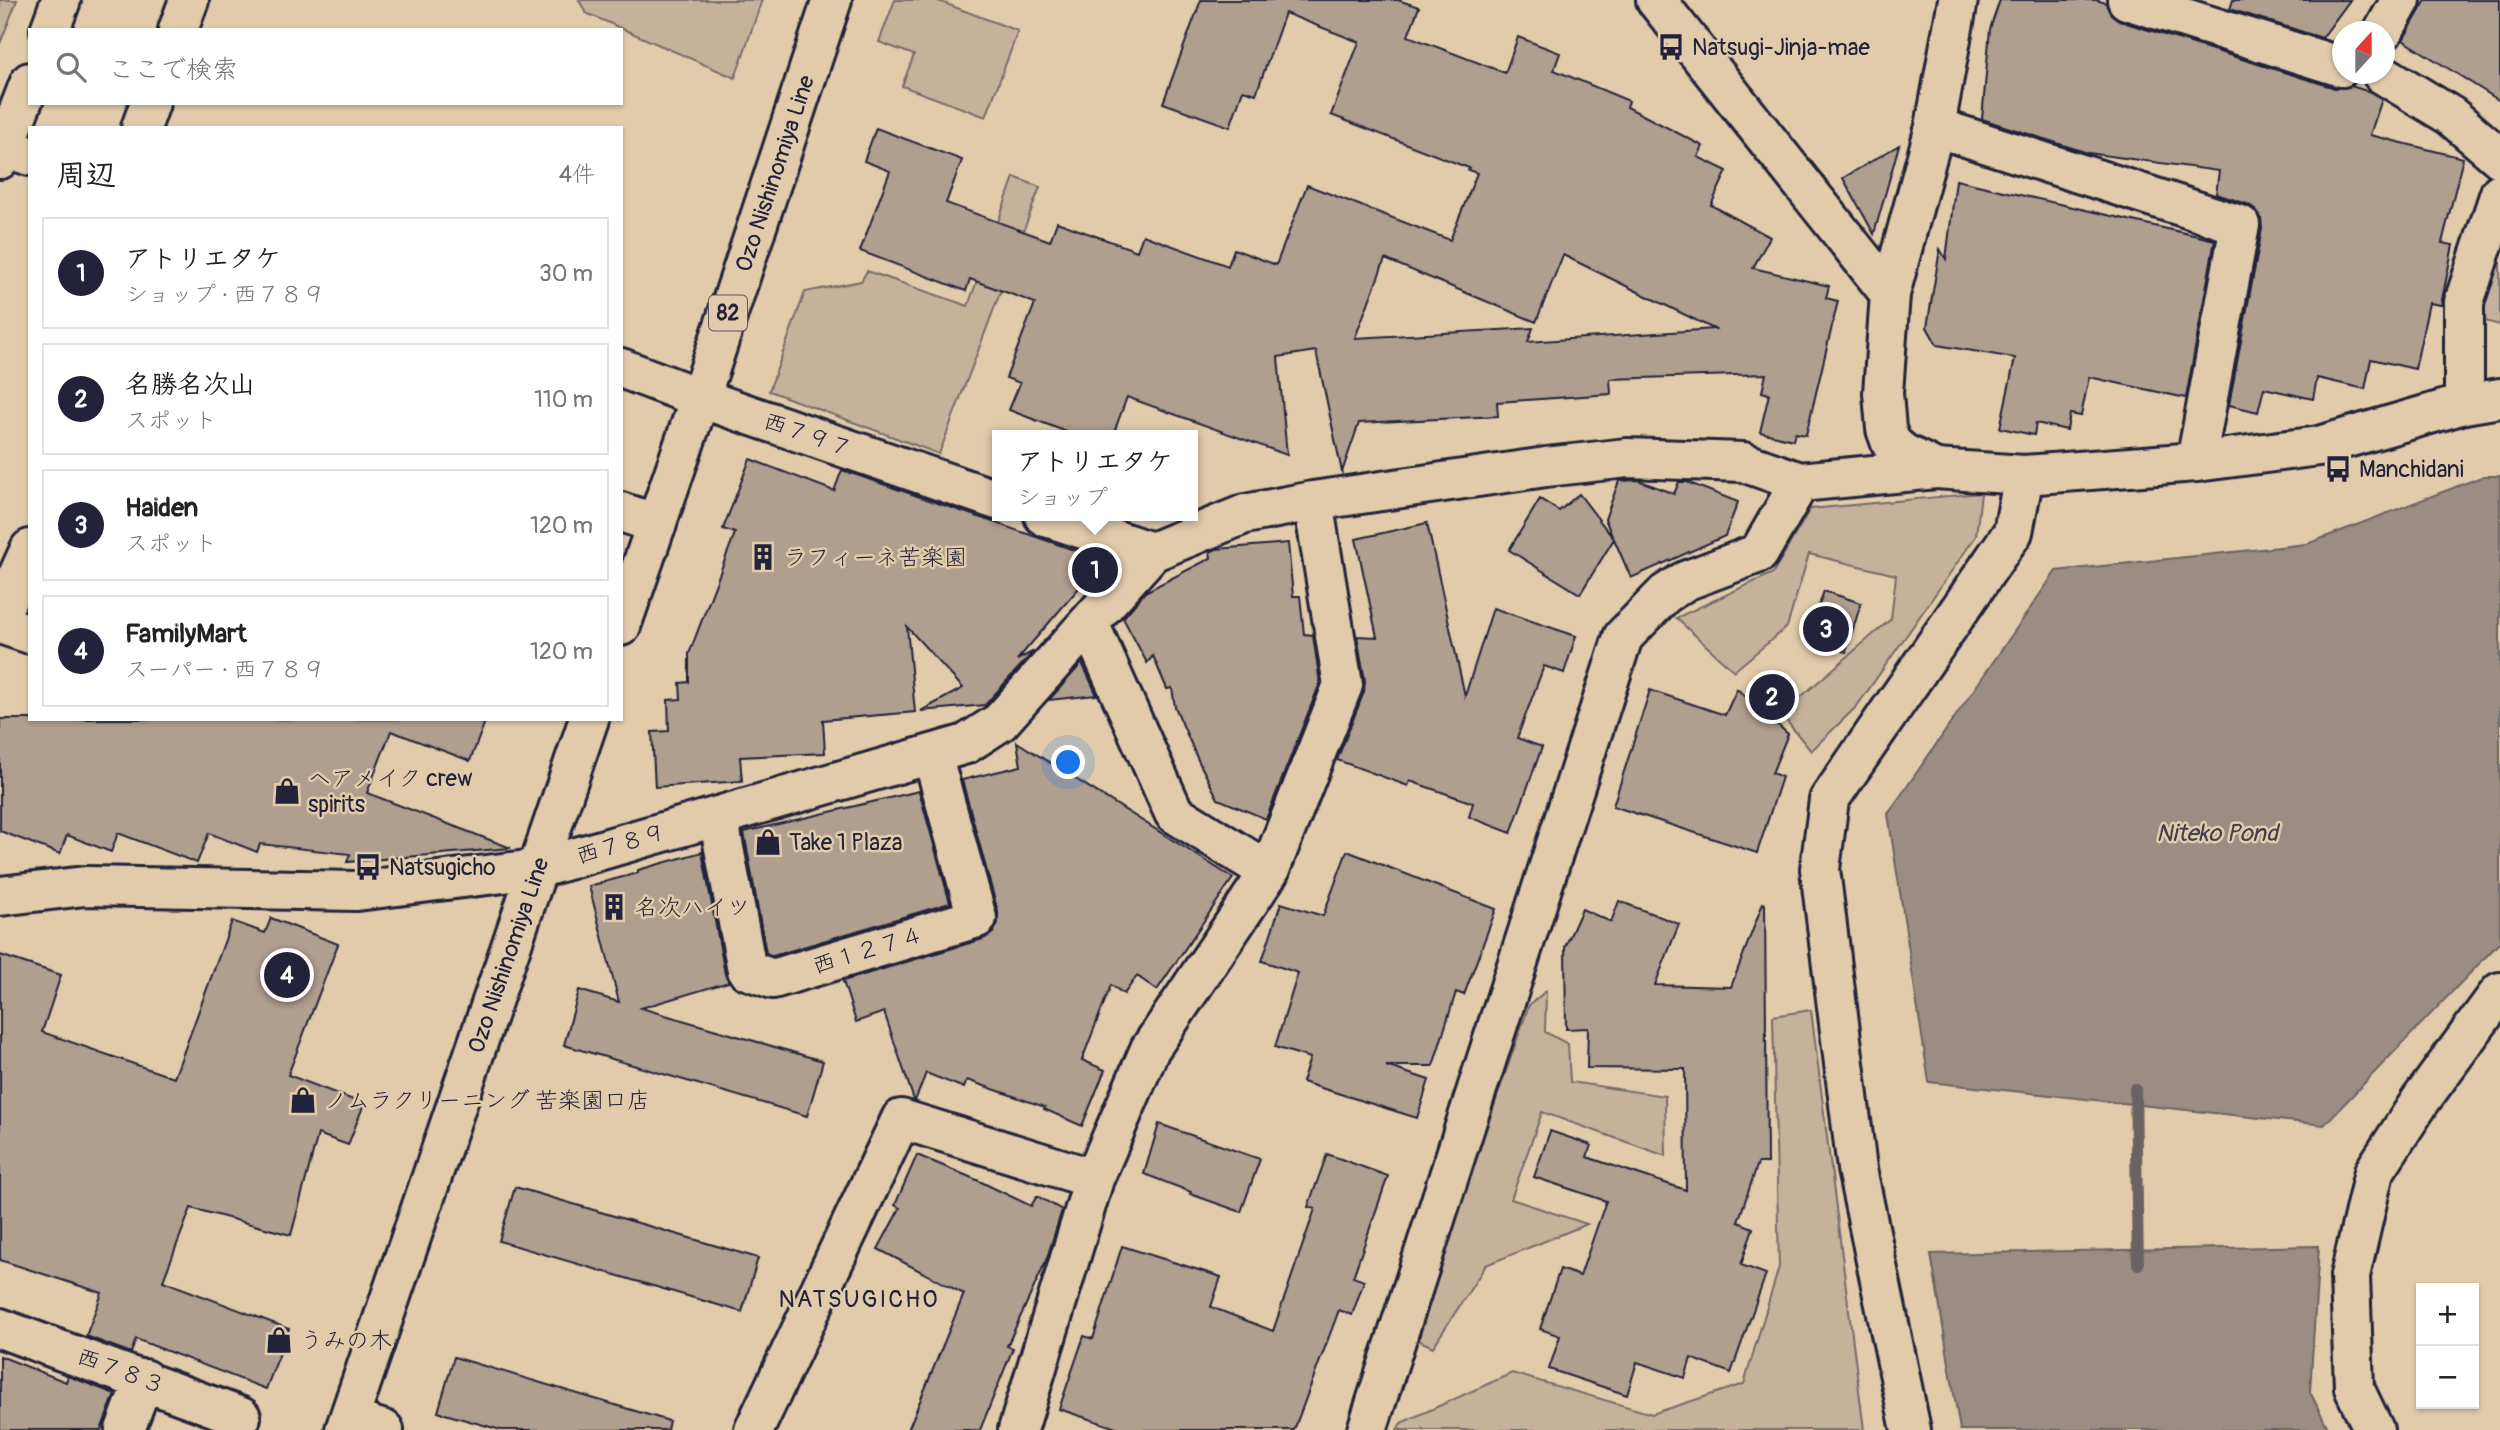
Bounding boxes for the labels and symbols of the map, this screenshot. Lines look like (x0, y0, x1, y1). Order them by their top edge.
north arrow (2332, 21, 2395, 84)
bus stop icon: Natsugi-Jinja-mae (1656, 32, 1686, 62)
place label: Natsugi-Jinja-mae (1692, 33, 1870, 62)
street label: Ozo Nishinomiya Line (728, 71, 821, 275)
road number: 82 (709, 296, 747, 330)
street label: 西７９７ (760, 406, 856, 464)
bus stop icon: Manchidani (2323, 454, 2353, 484)
place label: Manchidani (2359, 455, 2464, 484)
building icon: ラフィーネ苦楽園 (748, 542, 778, 572)
place label: ラフィーネ苦楽園 (784, 543, 967, 572)
pin: 1 (1072, 544, 1118, 596)
pin: 3 (1803, 603, 1849, 655)
pin: 2 (1749, 671, 1795, 723)
your location (1051, 745, 1085, 779)
place label: ヘアメイク crew spirits (308, 764, 473, 819)
shop icon: ヘアメイク crew spirits (272, 776, 302, 806)
street label: 西７８９ (573, 817, 669, 871)
water label: Niteko Pond (2156, 819, 2281, 848)
shop icon: Take 1 Plaza (753, 827, 783, 857)
place label: Take 1 Plaza (789, 828, 903, 857)
bus stop icon: Natsugicho (353, 852, 383, 882)
place label: Natsugicho (389, 853, 496, 882)
street label: Ozo Nishinomiya Line (461, 853, 555, 1057)
building icon: 名次ハイツ (599, 892, 629, 922)
place label: 名次ハイツ (635, 893, 750, 922)
street label: 西１２７４ (809, 919, 927, 981)
pin: 4 (264, 949, 310, 1001)
shop icon: ノムラクリーニング 苦楽園口店 (288, 1085, 318, 1115)
place label: ノムラクリーニング 苦楽園口店 (324, 1086, 650, 1115)
district label: NATSUGICHO (779, 1285, 940, 1314)
shop icon: うみの木 (264, 1325, 294, 1355)
place label: うみの木 (300, 1326, 392, 1355)
street label: 西７８３ (73, 1342, 169, 1400)

